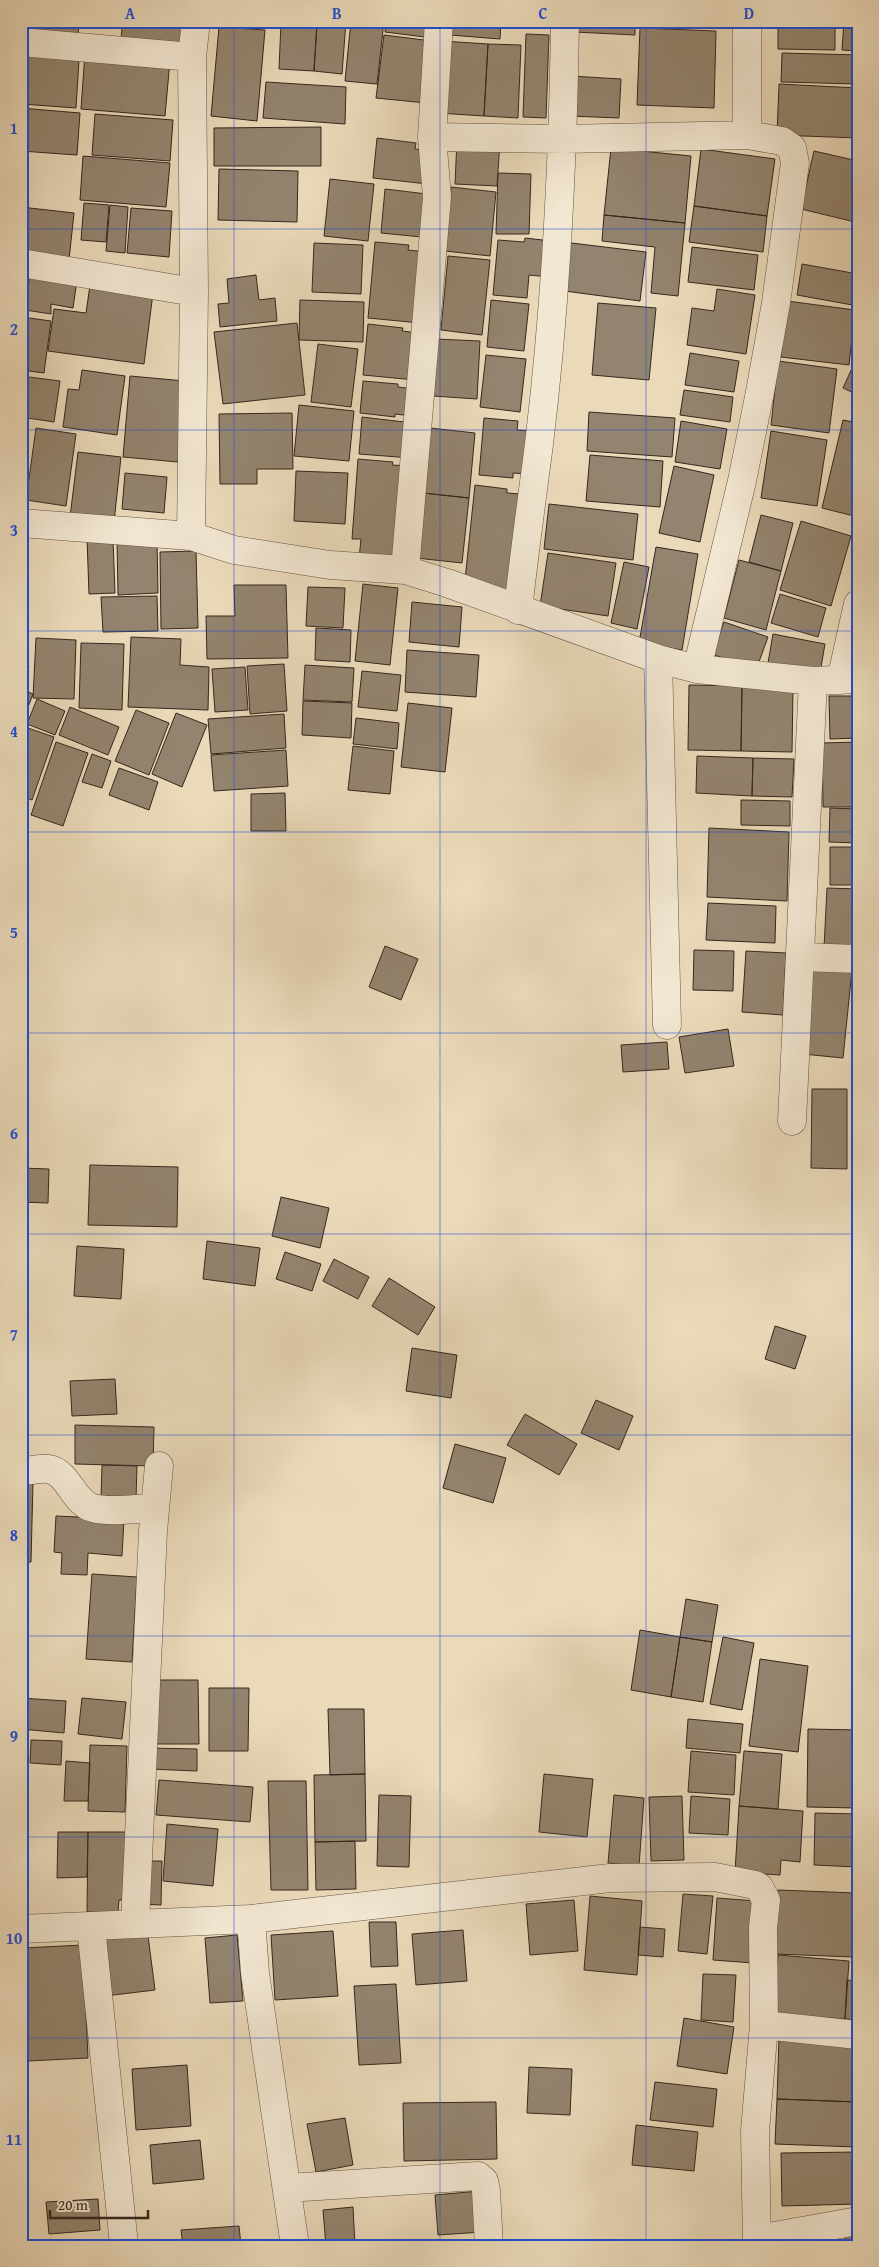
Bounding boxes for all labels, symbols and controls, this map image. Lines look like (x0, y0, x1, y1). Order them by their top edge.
text: A (125, 1, 136, 25)
text: B (332, 1, 342, 25)
text: C (538, 1, 548, 25)
text: D (744, 1, 754, 25)
text: 1 (10, 116, 18, 140)
text: 2 (10, 317, 18, 341)
text: 3 (10, 518, 18, 542)
text: 4 (10, 719, 18, 743)
text: 5 (10, 920, 18, 944)
text: 6 (10, 1121, 18, 1145)
text: 7 (10, 1322, 18, 1346)
text: 8 (10, 1523, 18, 1547)
text: 9 (10, 1724, 18, 1748)
text: 10 (6, 1926, 22, 1950)
text: 11 (6, 2127, 22, 2151)
scale bar (50, 2187, 148, 2219)
text: 20 m (58, 2194, 89, 2215)

